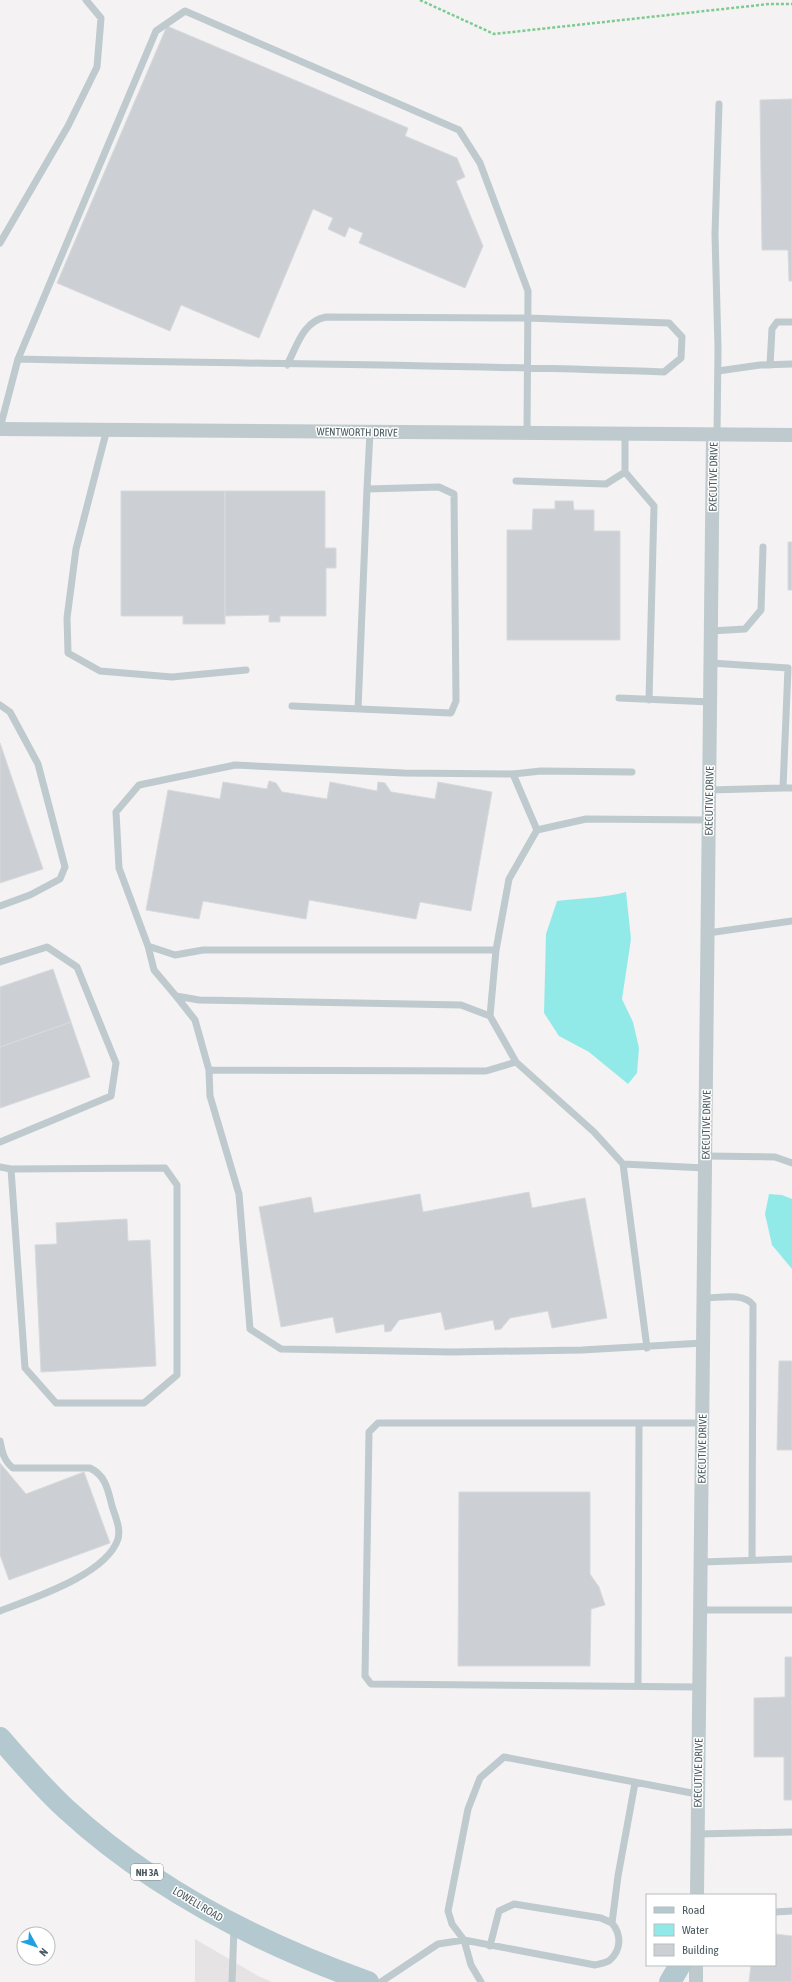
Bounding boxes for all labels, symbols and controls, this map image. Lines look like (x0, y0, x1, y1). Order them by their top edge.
street label: WENTWORTH DRIVE (316, 425, 398, 439)
street label: EXECUTIVE DRIVE (706, 442, 720, 512)
street label: EXECUTIVE DRIVE (702, 766, 716, 836)
street label: EXECUTIVE DRIVE (699, 1090, 713, 1160)
street label: EXECUTIVE DRIVE (695, 1414, 709, 1484)
street label: EXECUTIVE DRIVE (691, 1738, 705, 1808)
road number: NH 3A (131, 1864, 163, 1880)
street label: LOWELL ROAD (171, 1884, 225, 1924)
legend (646, 1894, 776, 1966)
text: Road (682, 1903, 705, 1917)
text: Water (682, 1923, 709, 1937)
north arrow (16, 1926, 56, 1966)
text: Building (682, 1943, 720, 1957)
text: N (37, 1946, 50, 1959)

